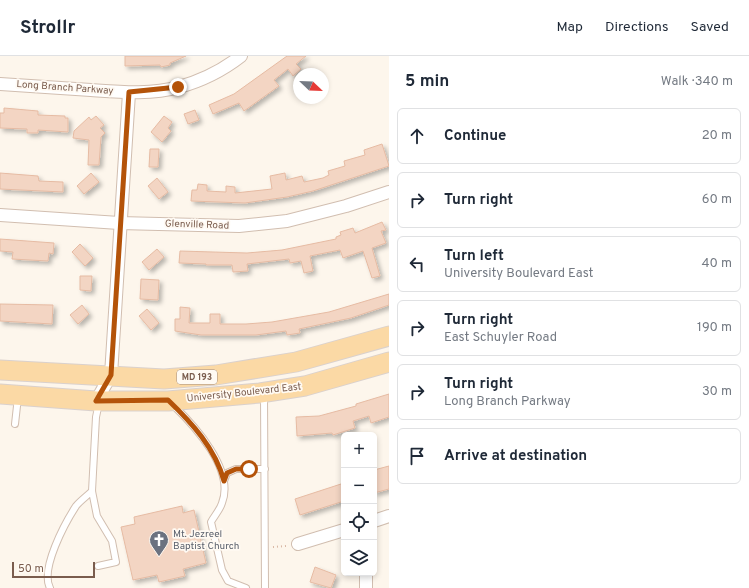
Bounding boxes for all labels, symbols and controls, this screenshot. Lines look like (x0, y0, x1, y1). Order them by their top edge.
text: Strollr (20, 16, 75, 40)
text: Map (557, 19, 583, 36)
text: Directions (605, 19, 669, 36)
text: Saved (691, 19, 729, 36)
north arrow (293, 68, 329, 104)
text: 5 min (405, 71, 449, 93)
text: Walk · 340 m (661, 74, 733, 90)
street label: Long Branch Parkway (16, 78, 114, 98)
route end (169, 78, 187, 96)
icon: ahead (406, 125, 428, 147)
text: Continue (444, 127, 506, 146)
text: 20 m (702, 128, 732, 144)
icon: right (406, 189, 428, 211)
text: Turn right (444, 191, 513, 210)
text: 60 m (702, 192, 732, 208)
street label: Glenville Road (165, 217, 229, 233)
text: Turn left (444, 247, 504, 266)
icon: left (406, 253, 428, 275)
text: 40 m (702, 256, 732, 272)
text: University Boulevard East (444, 266, 594, 282)
text: Turn right (444, 311, 513, 330)
icon: right (406, 317, 428, 339)
text: 190 m (697, 320, 732, 336)
text: East Schuyler Road (444, 330, 557, 346)
road number: MD 193 (177, 370, 217, 384)
text: Turn right (444, 375, 513, 394)
street label: University Boulevard East (186, 381, 302, 405)
icon: right (406, 381, 428, 403)
text: 30 m (702, 384, 732, 400)
text: Long Branch Parkway (444, 394, 571, 410)
map controls (341, 432, 377, 576)
button: + (341, 432, 377, 468)
icon: arrive (406, 445, 428, 467)
text: Arrive at destination (444, 447, 587, 466)
route start (240, 460, 258, 478)
button: − (341, 468, 377, 504)
button: locate (341, 504, 377, 540)
place label: Mt. Jezreel Baptist Church (173, 528, 240, 553)
church icon: Mt. Jezreel Baptist Church (148, 529, 170, 557)
button: layers (341, 540, 377, 576)
scale bar (12, 560, 95, 579)
text: 50 m (18, 562, 44, 576)

